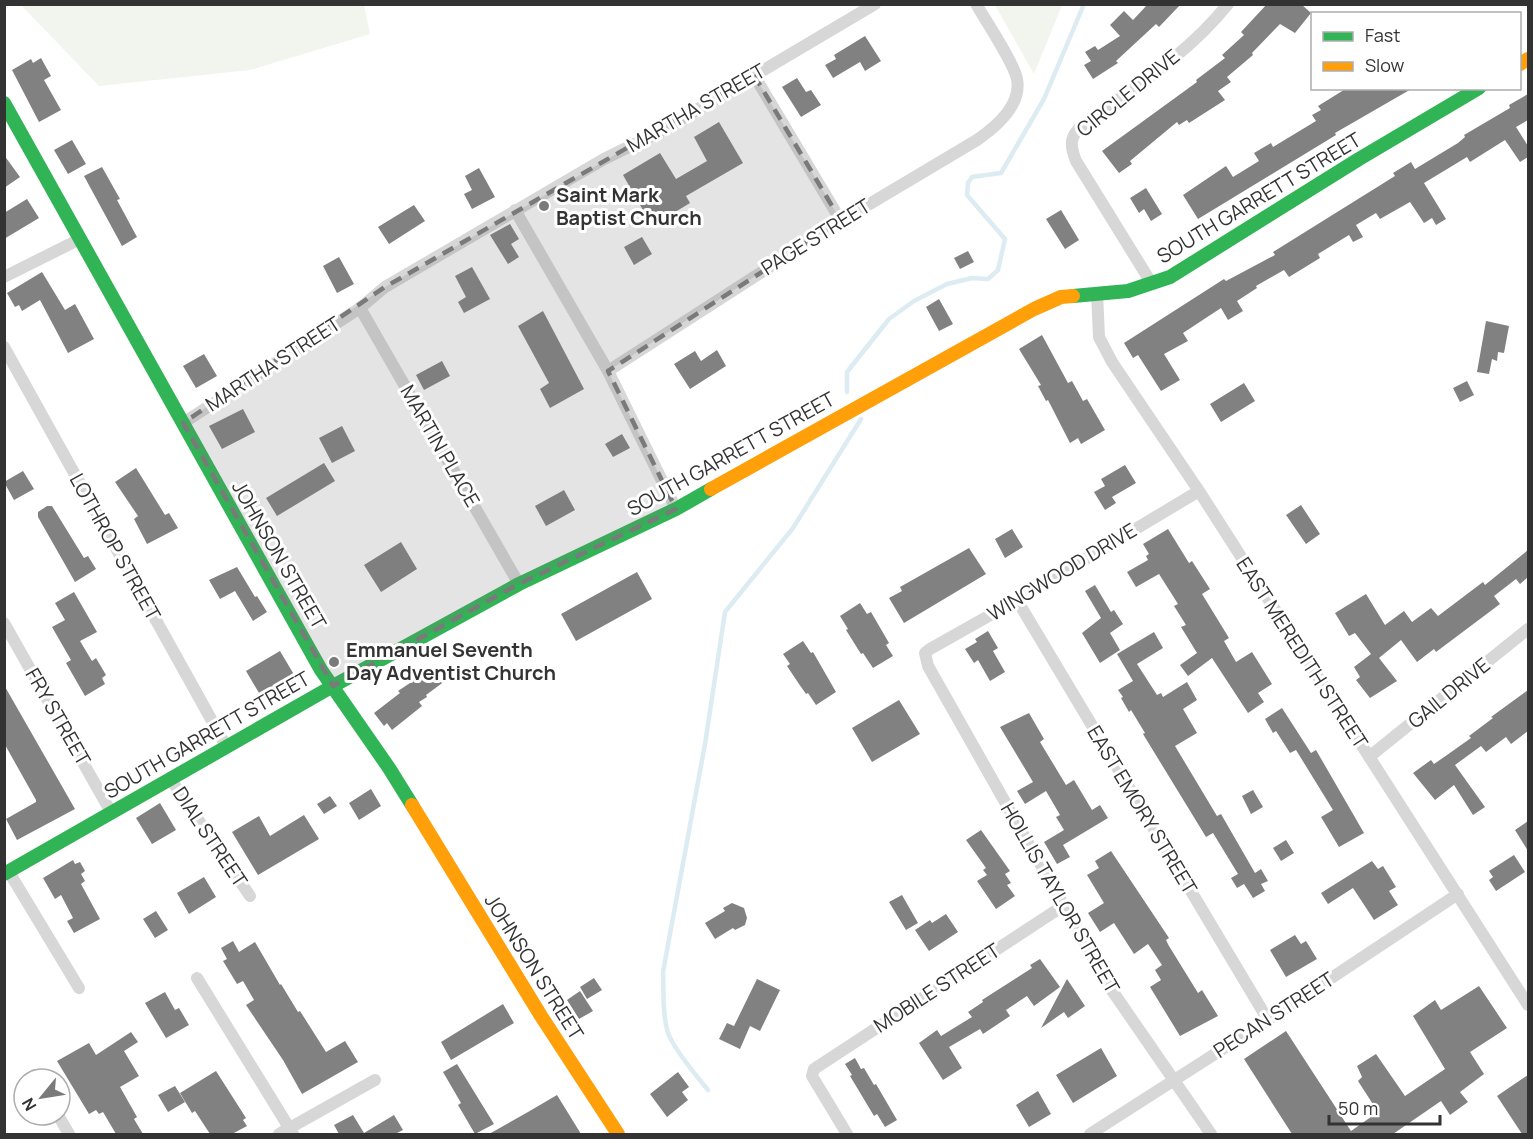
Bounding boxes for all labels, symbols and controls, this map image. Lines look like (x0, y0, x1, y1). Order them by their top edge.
legend (1311, 12, 1521, 90)
text: Fast (1365, 23, 1400, 47)
street label: CIRCLE DRIVE (1070, 43, 1185, 143)
text: Slow (1365, 53, 1405, 77)
street label: MARTHA STREET (621, 57, 770, 158)
street label: SOUTH GARRETT STREET (1152, 126, 1366, 269)
place label: Saint Mark Baptist Church (556, 181, 702, 231)
street label: PAGE STREET (756, 192, 876, 281)
marker: Saint Mark Baptist Church (537, 199, 551, 213)
street label: MARTHA STREET (200, 310, 346, 417)
street label: MARTIN PLACE (395, 380, 486, 512)
street label: SOUTH GARRETT STREET (622, 385, 839, 522)
street label: LOTHROP STREET (64, 468, 167, 625)
street label: JOHNSON STREET (226, 476, 333, 634)
street label: WINGWOOD DRIVE (982, 516, 1141, 627)
street label: EAST MEREDITH STREET (1230, 552, 1374, 754)
place label: Emmanuel Seventh Day Adventist Church (346, 636, 556, 686)
street label: GAIL DRIVE (1402, 651, 1495, 734)
marker: Emmanuel Seventh Day Adventist Church (327, 655, 341, 669)
street label: FRY STREET (20, 663, 97, 770)
street label: SOUTH GARRETT STREET (99, 664, 315, 805)
street label: EAST EMORY STREET (1081, 720, 1204, 899)
street label: DIAL STREET (167, 781, 254, 892)
street label: HOLLIS TAYLOR STREET (995, 797, 1126, 998)
street label: JOHNSON STREET (479, 889, 590, 1045)
street label: MOBILE STREET (868, 937, 1005, 1039)
street label: PECAN STREET (1208, 965, 1339, 1064)
north arrow (12, 1067, 72, 1127)
scale bar (1329, 1088, 1440, 1126)
text: N (17, 1094, 41, 1115)
text: 50 m (1338, 1096, 1378, 1120)

